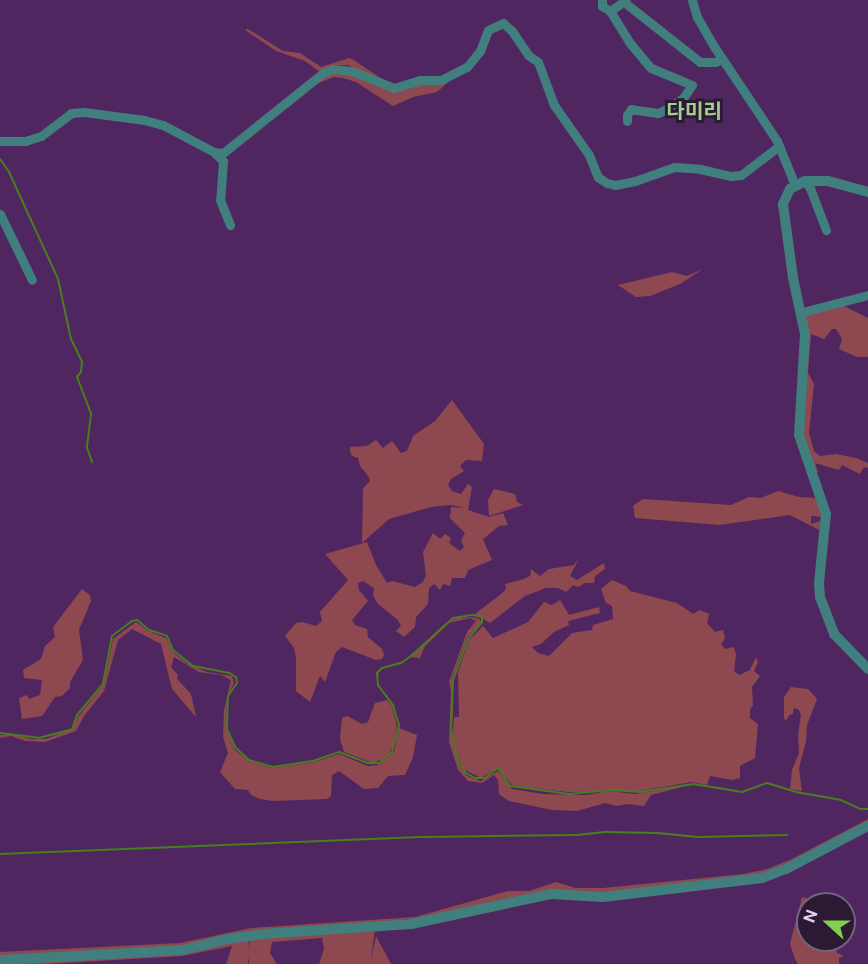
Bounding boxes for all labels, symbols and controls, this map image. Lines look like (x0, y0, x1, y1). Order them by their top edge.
district label: 다미리 (666, 99, 722, 123)
north arrow (796, 892, 856, 952)
text: N (799, 907, 822, 925)

